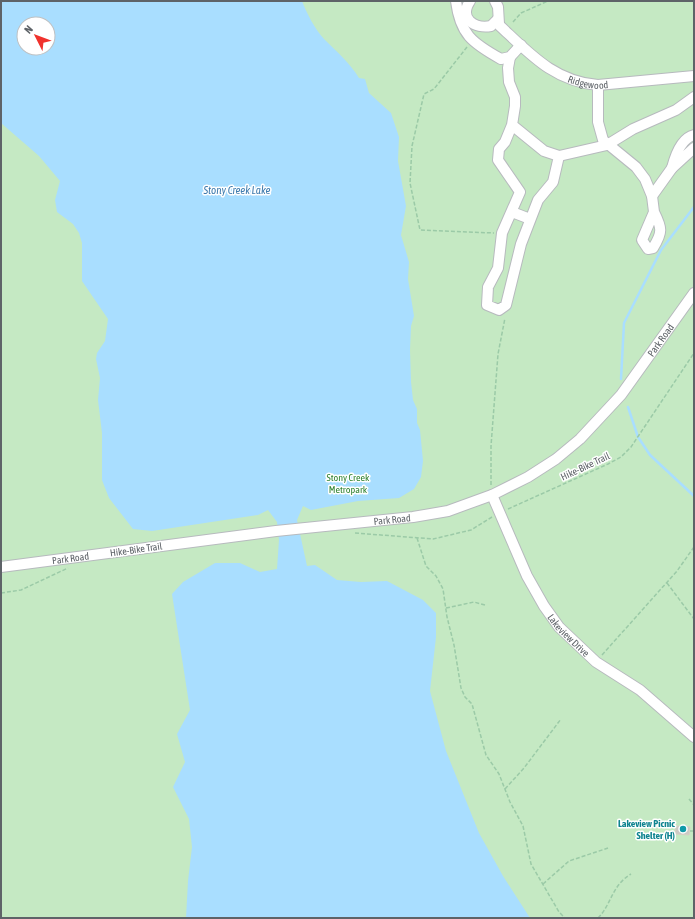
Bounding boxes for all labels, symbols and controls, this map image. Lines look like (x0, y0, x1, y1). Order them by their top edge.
north arrow (16, 16, 56, 56)
text: N (22, 23, 35, 36)
street label: Ridgewood (566, 74, 609, 91)
water label: Stony Creek Lake (202, 184, 271, 196)
street label: Park Road (646, 322, 676, 359)
street label: Hike-Bike Trail (559, 450, 612, 483)
park label: Stony Creek Metropark (327, 472, 370, 495)
street label: Park Road (373, 512, 411, 527)
street label: Hike-Bike Trail (109, 540, 163, 559)
street label: Park Road (51, 551, 90, 566)
street label: Lakeview Drive (545, 612, 592, 659)
place label: Lakeview Picnic Shelter (H) (618, 818, 675, 841)
marker: Lakeview Picnic Shelter (H) (678, 824, 688, 834)

